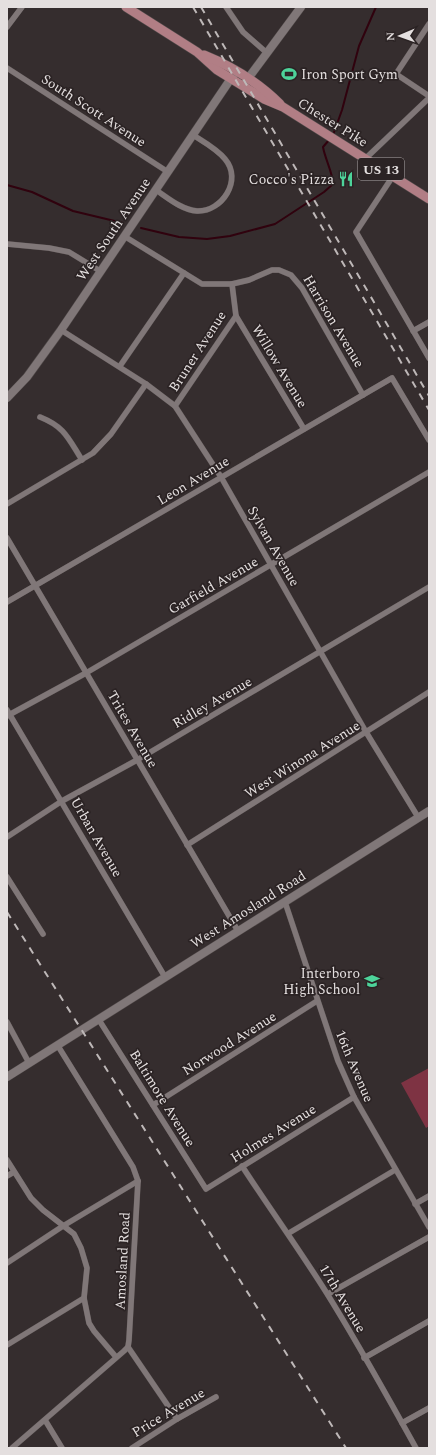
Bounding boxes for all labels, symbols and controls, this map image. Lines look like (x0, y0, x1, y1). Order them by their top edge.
north arrow (380, 16, 420, 56)
text: N (382, 32, 399, 41)
place label: Iron Sport Gym (301, 64, 398, 85)
sports icon: Iron Sport Gym (280, 65, 298, 83)
street label: South Scott Avenue (37, 69, 151, 152)
street label: Chester Pike (293, 92, 372, 152)
road number: US 13 (358, 158, 404, 180)
place label: Cocco's Pizza (249, 169, 334, 190)
restaurant icon: Cocco's Pizza (337, 170, 355, 188)
street label: West South Avenue (71, 173, 156, 285)
street label: Harrison Avenue (297, 271, 370, 372)
street label: Bruner Avenue (163, 306, 232, 396)
street label: Willow Avenue (246, 321, 313, 412)
street label: Leon Avenue (153, 450, 234, 510)
street label: Sylvan Avenue (242, 502, 305, 591)
street label: Garfield Avenue (164, 551, 262, 620)
street label: Ridley Avenue (169, 671, 256, 734)
street label: Trites Avenue (102, 687, 163, 772)
street label: West Winona Avenue (240, 715, 364, 804)
street label: Urban Avenue (65, 793, 128, 881)
street label: West Amosland Road (186, 865, 310, 953)
place label: Interboro High School (283, 963, 360, 1000)
school or university icon: Interboro High School (363, 972, 381, 990)
street label: Norwood Avenue (178, 1006, 281, 1081)
street label: 16th Avenue (330, 1027, 379, 1106)
street label: Baltimore Avenue (124, 1046, 201, 1151)
street label: Holmes Avenue (226, 1099, 320, 1168)
street label: Amosland Road (109, 1211, 136, 1311)
street label: 17th Avenue (314, 1260, 371, 1337)
street label: Price Avenue (128, 1382, 209, 1443)

